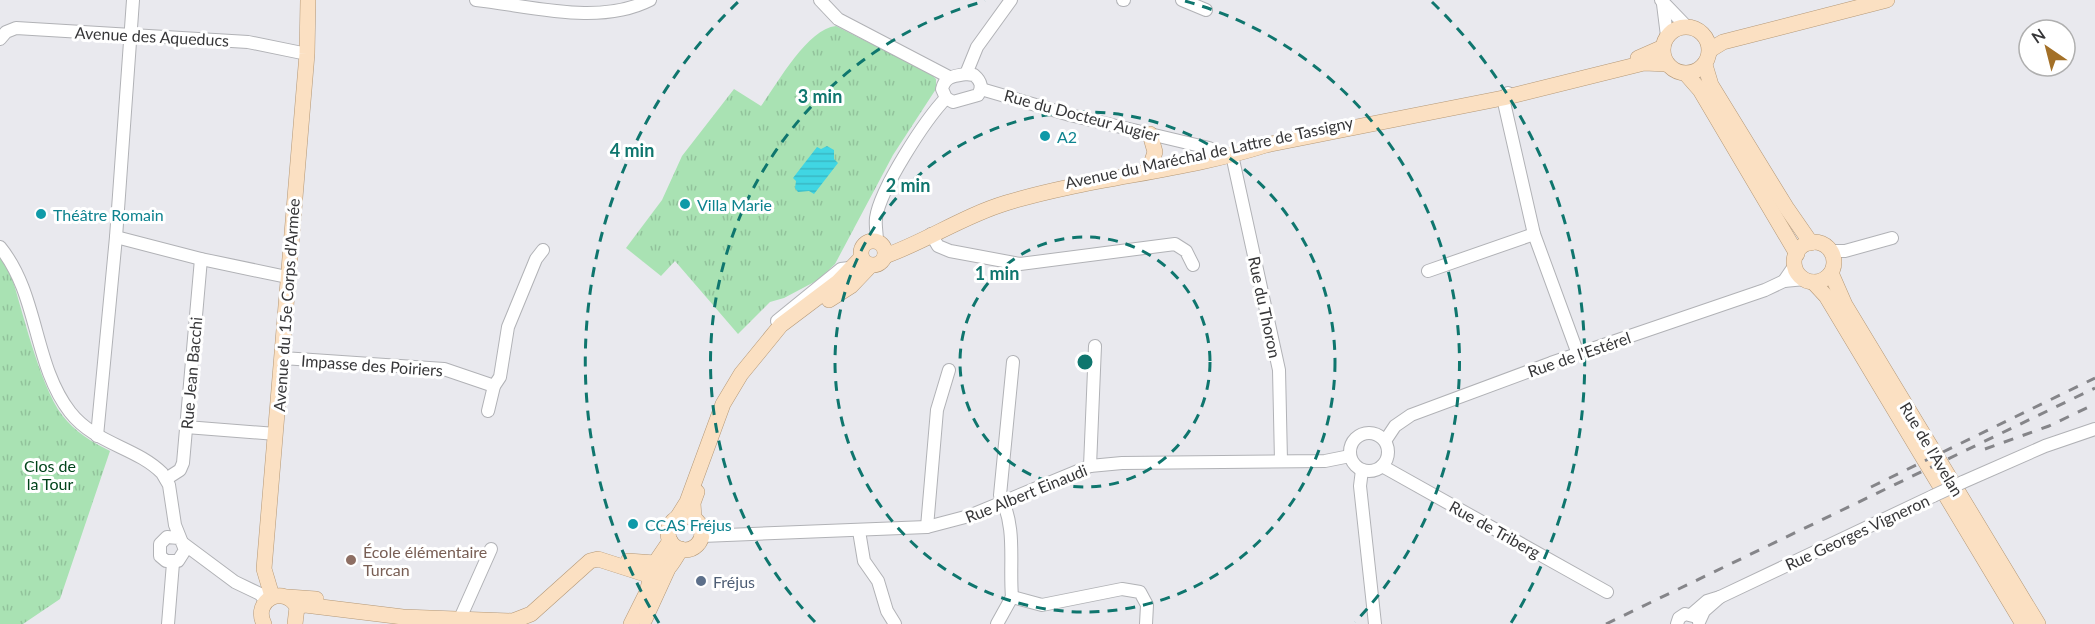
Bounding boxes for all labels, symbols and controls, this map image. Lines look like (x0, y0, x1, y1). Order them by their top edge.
north arrow (2017, 18, 2077, 78)
street label: Avenue des Aqueducs (74, 22, 230, 50)
text: N (2028, 24, 2049, 47)
text: 3 min (798, 85, 842, 107)
street label: Rue du Docteur Augier (1002, 85, 1162, 145)
street label: Avenue du Maréchal de Lattre de Tassigny (1063, 112, 1356, 192)
place label: A2 (1057, 127, 1077, 146)
marker: A2 (1038, 129, 1052, 143)
text: 4 min (610, 139, 654, 161)
text: 2 min (886, 174, 930, 196)
place label: Villa Marie (697, 195, 772, 214)
marker: Villa Marie (678, 197, 692, 211)
street label: Avenue du 15e Corps d'Armée (269, 198, 303, 412)
place label: Théâtre Romain (53, 205, 164, 224)
marker: Théâtre Romain (34, 207, 48, 221)
street label: Rue du Thoron (1245, 254, 1285, 360)
text: 1 min (975, 262, 1019, 284)
street label: Rue Jean Bacchi (177, 316, 205, 430)
street label: Rue de l'Estérel (1525, 328, 1633, 380)
street label: Impasse des Poiriers (300, 351, 444, 379)
centre of rings (1075, 352, 1095, 372)
street label: Rue de l'Avelan (1897, 399, 1967, 499)
park label: Clos de la Tour (24, 456, 76, 493)
street label: Rue Albert Einaudi (962, 460, 1090, 526)
street label: Rue Georges Vigneron (1782, 490, 1932, 574)
street label: Rue de Triberg (1446, 496, 1544, 562)
place label: CCAS Fréjus (645, 515, 732, 534)
marker: CCAS Fréjus (626, 517, 640, 531)
place label: École élémentaire Turcan (363, 542, 487, 579)
marker: École élémentaire Turcan (344, 553, 358, 567)
place label: Fréjus (713, 572, 755, 591)
marker: Fréjus (694, 574, 708, 588)

